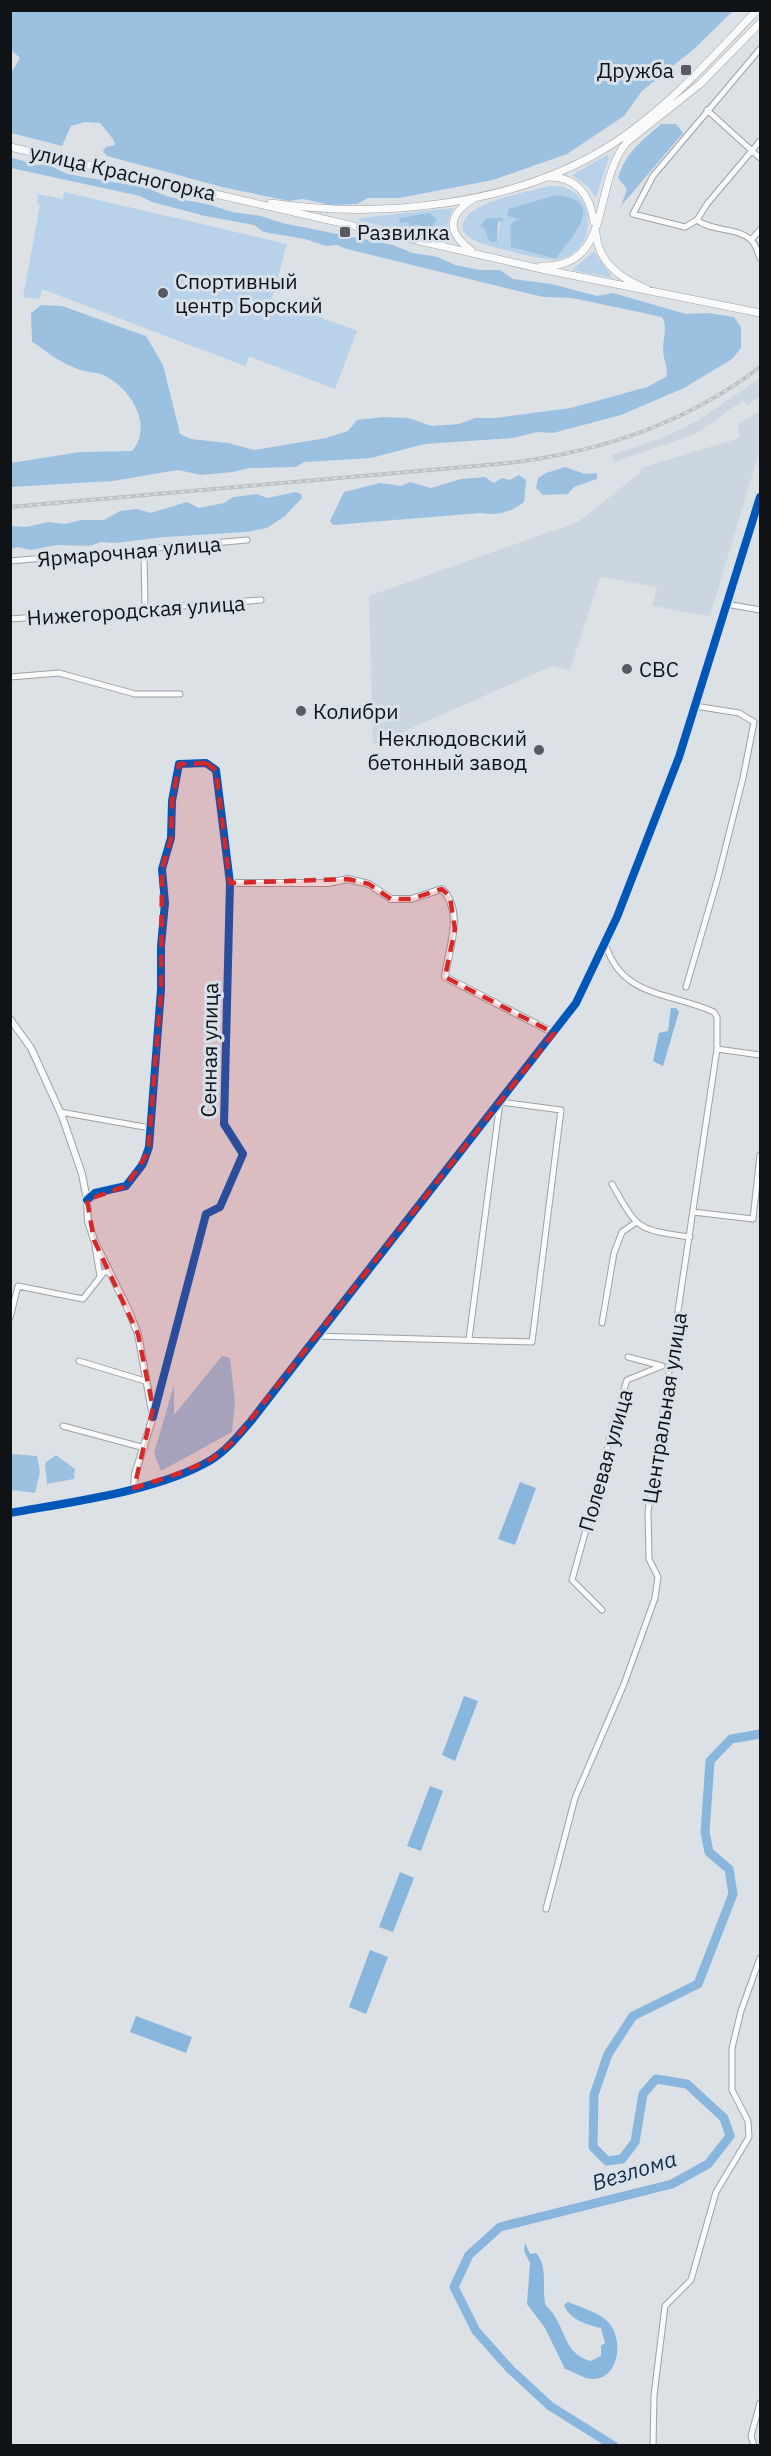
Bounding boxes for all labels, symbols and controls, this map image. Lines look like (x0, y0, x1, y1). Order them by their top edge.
place label: Дружба (597, 56, 674, 84)
marker: Дружба (679, 63, 693, 77)
street label: улица Красногорка (27, 137, 219, 207)
place label: Развилка (357, 218, 450, 246)
marker: Развилка (338, 225, 352, 239)
place label: Спортивный центр Борский (175, 267, 323, 319)
marker: Спортивный центр Борский (156, 286, 170, 300)
street label: Ярмарочная улица (36, 529, 222, 573)
street label: Нижегородская улица (26, 588, 246, 632)
place label: СВС (639, 655, 679, 683)
marker: СВС (620, 662, 634, 676)
place label: Колибри (313, 697, 399, 725)
marker: Колибри (294, 704, 308, 718)
place label: Неклюдовский бетонный завод (368, 724, 527, 776)
marker: Неклюдовский бетонный завод (532, 743, 546, 757)
street label: Сенная улица (194, 982, 224, 1118)
street label: Центральная улица (635, 1310, 693, 1506)
street label: Полевая улица (571, 1386, 639, 1534)
water label: Везлома (588, 2143, 680, 2197)

